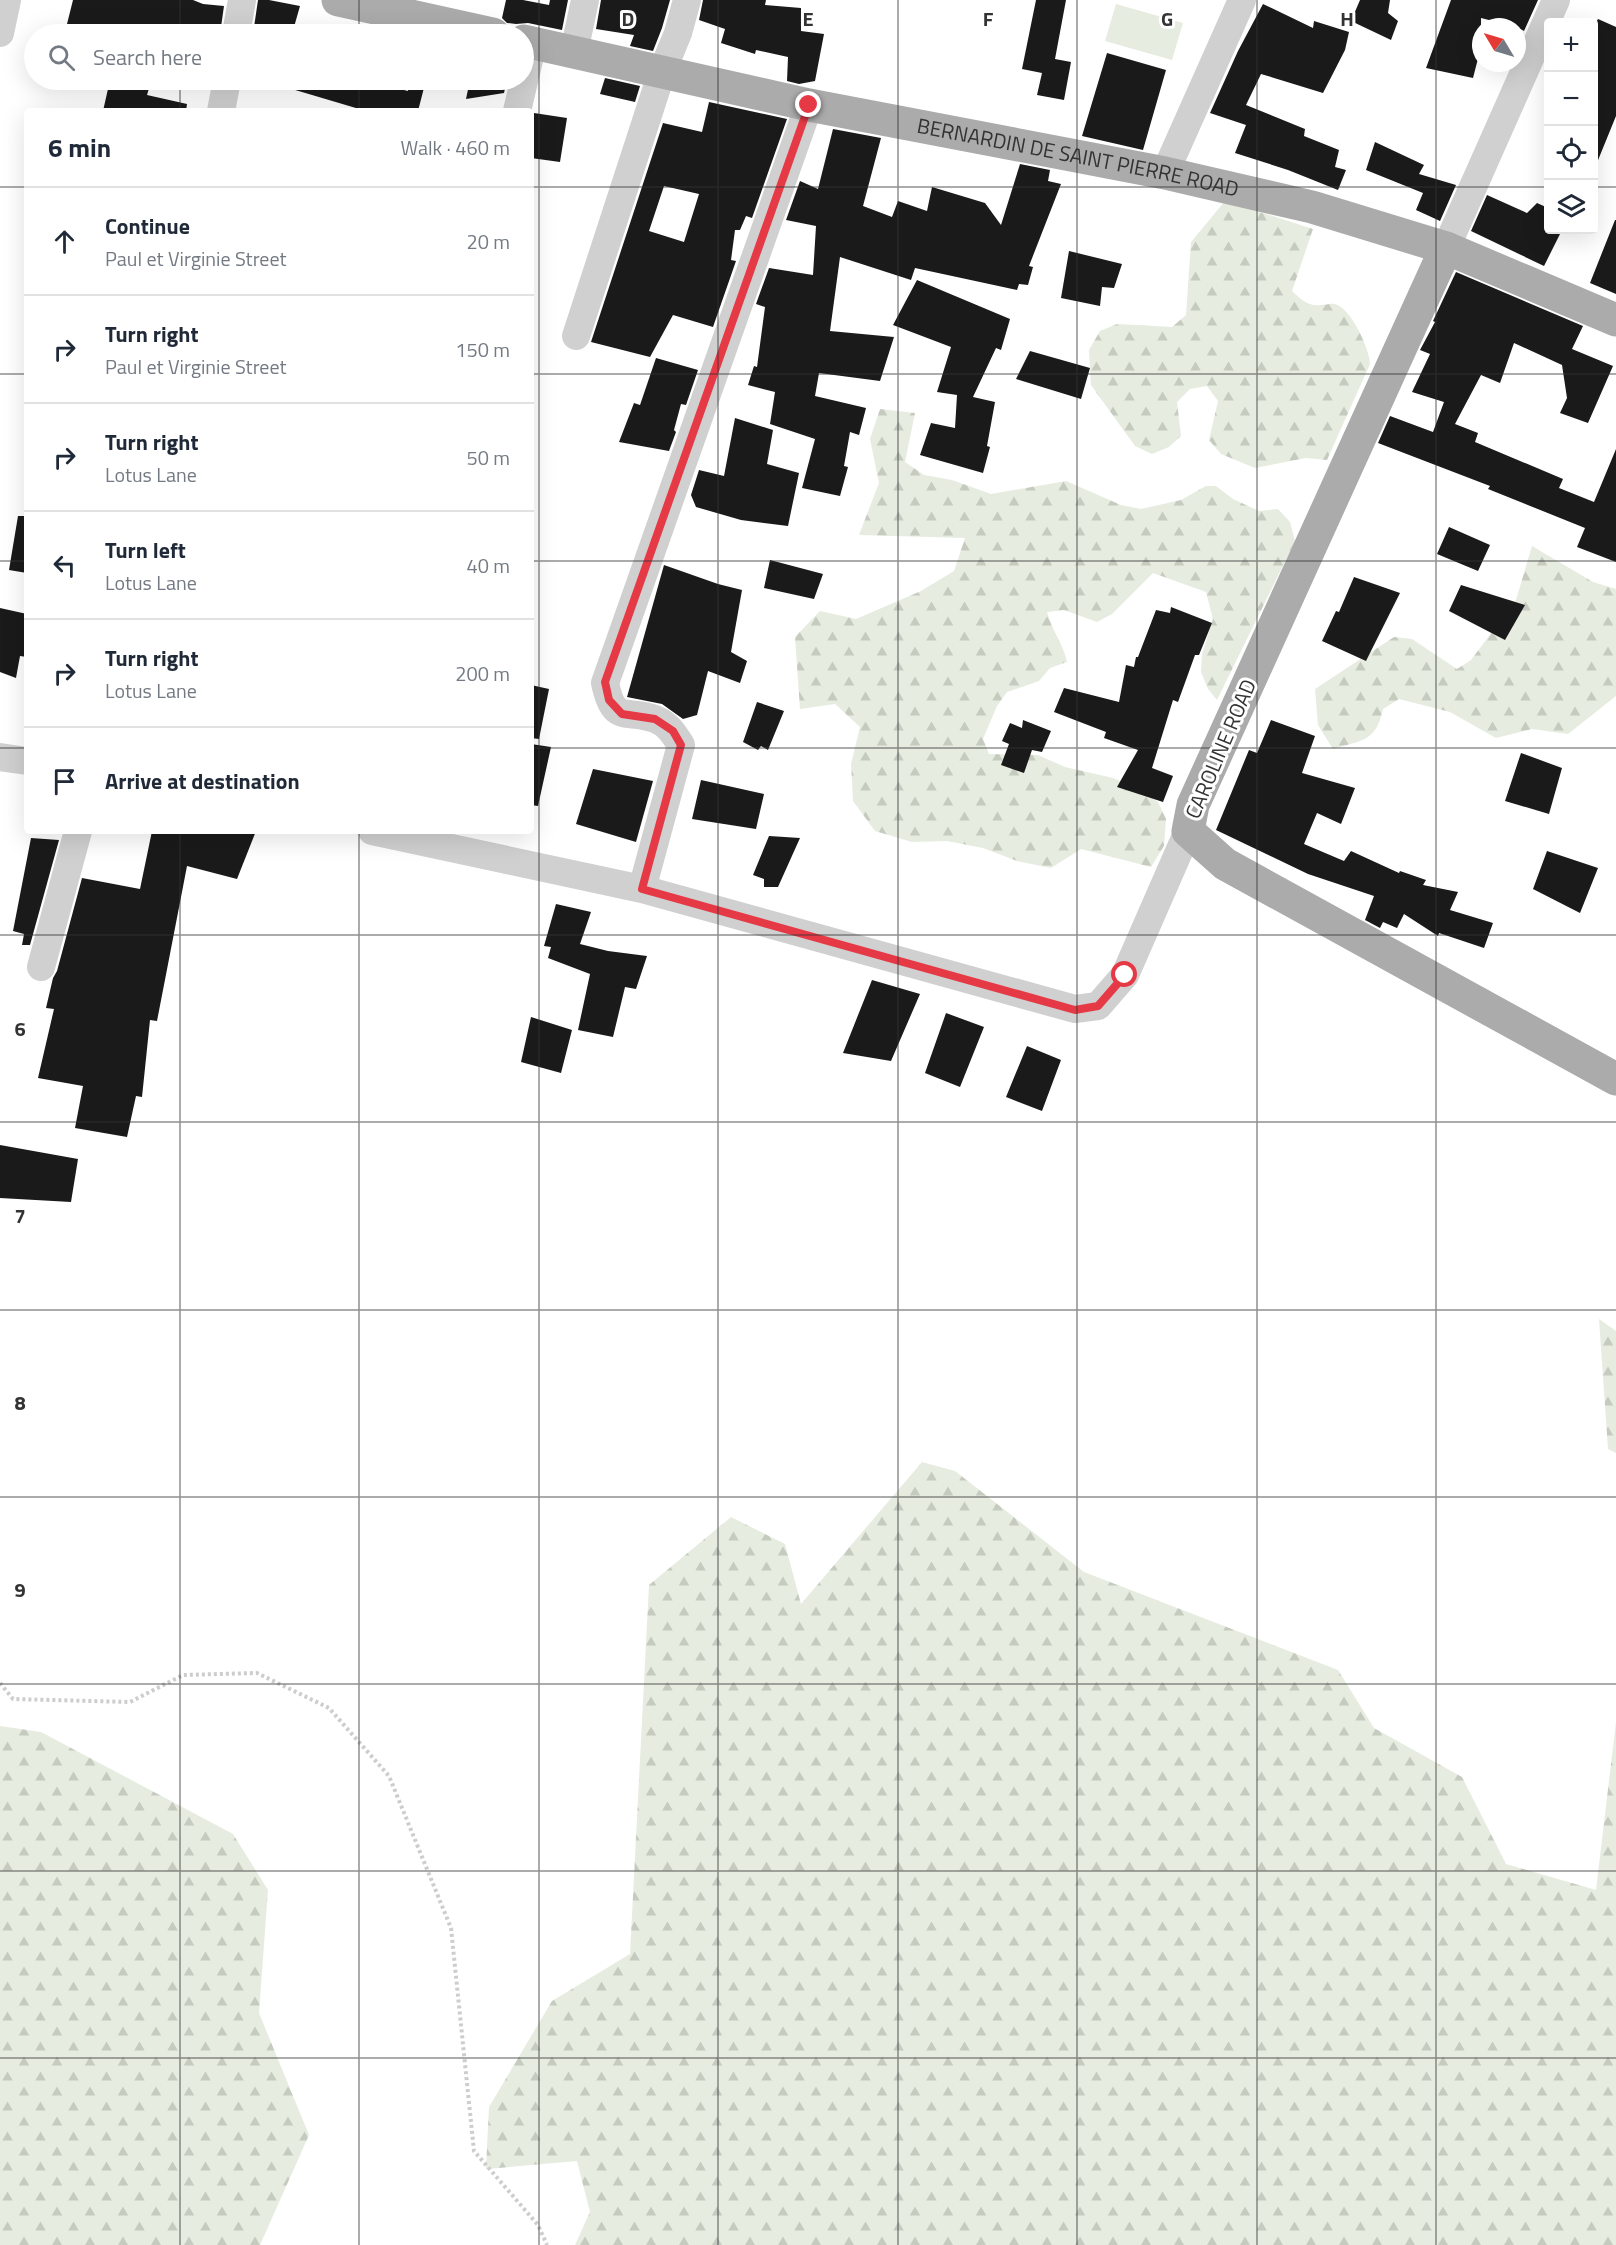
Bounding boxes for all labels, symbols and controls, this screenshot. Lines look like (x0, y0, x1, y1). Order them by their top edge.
text: D (622, 3, 634, 34)
text: E (802, 3, 814, 34)
text: F (983, 3, 994, 34)
text: G (1161, 3, 1173, 34)
text: H (1340, 3, 1354, 34)
north arrow (1472, 18, 1526, 72)
map controls (1544, 18, 1598, 234)
button: + (1544, 18, 1598, 72)
search box (24, 24, 534, 90)
text: Search here (93, 40, 202, 74)
icon: search (45, 41, 78, 74)
button: − (1544, 72, 1598, 126)
route end (795, 91, 821, 117)
street label: BERNARDIN DE SAINT PIERRE ROAD (914, 109, 1242, 205)
button: locate (1544, 126, 1598, 180)
text: 6 min (48, 128, 111, 167)
text: Walk · 460 m (401, 132, 510, 163)
button: layers (1544, 180, 1598, 234)
text: Continue (105, 209, 190, 243)
icon: ahead (48, 225, 81, 258)
text: 20 m (466, 226, 510, 257)
text: Paul et Virginie Street (105, 243, 287, 274)
text: Turn right (105, 317, 199, 351)
icon: right (48, 333, 81, 366)
text: 150 m (455, 334, 510, 365)
text: Paul et Virginie Street (105, 351, 287, 382)
text: Turn right (105, 425, 199, 459)
icon: right (48, 441, 81, 474)
text: 50 m (466, 442, 510, 473)
text: Lotus Lane (105, 459, 197, 490)
text: Turn left (105, 533, 186, 567)
icon: left (48, 549, 81, 582)
text: 40 m (466, 550, 510, 581)
text: Lotus Lane (105, 567, 197, 598)
text: Turn right (105, 641, 199, 675)
icon: right (48, 657, 81, 690)
text: 200 m (455, 658, 510, 689)
street label: CAROLINE ROAD (1176, 674, 1264, 823)
text: Lotus Lane (105, 675, 197, 706)
text: Arrive at destination (105, 764, 300, 798)
icon: arrive (48, 765, 81, 798)
route start (1111, 961, 1137, 987)
text: 6 (14, 1013, 26, 1044)
text: 7 (14, 1200, 26, 1231)
text: 8 (14, 1387, 26, 1418)
text: 9 (14, 1574, 26, 1605)

